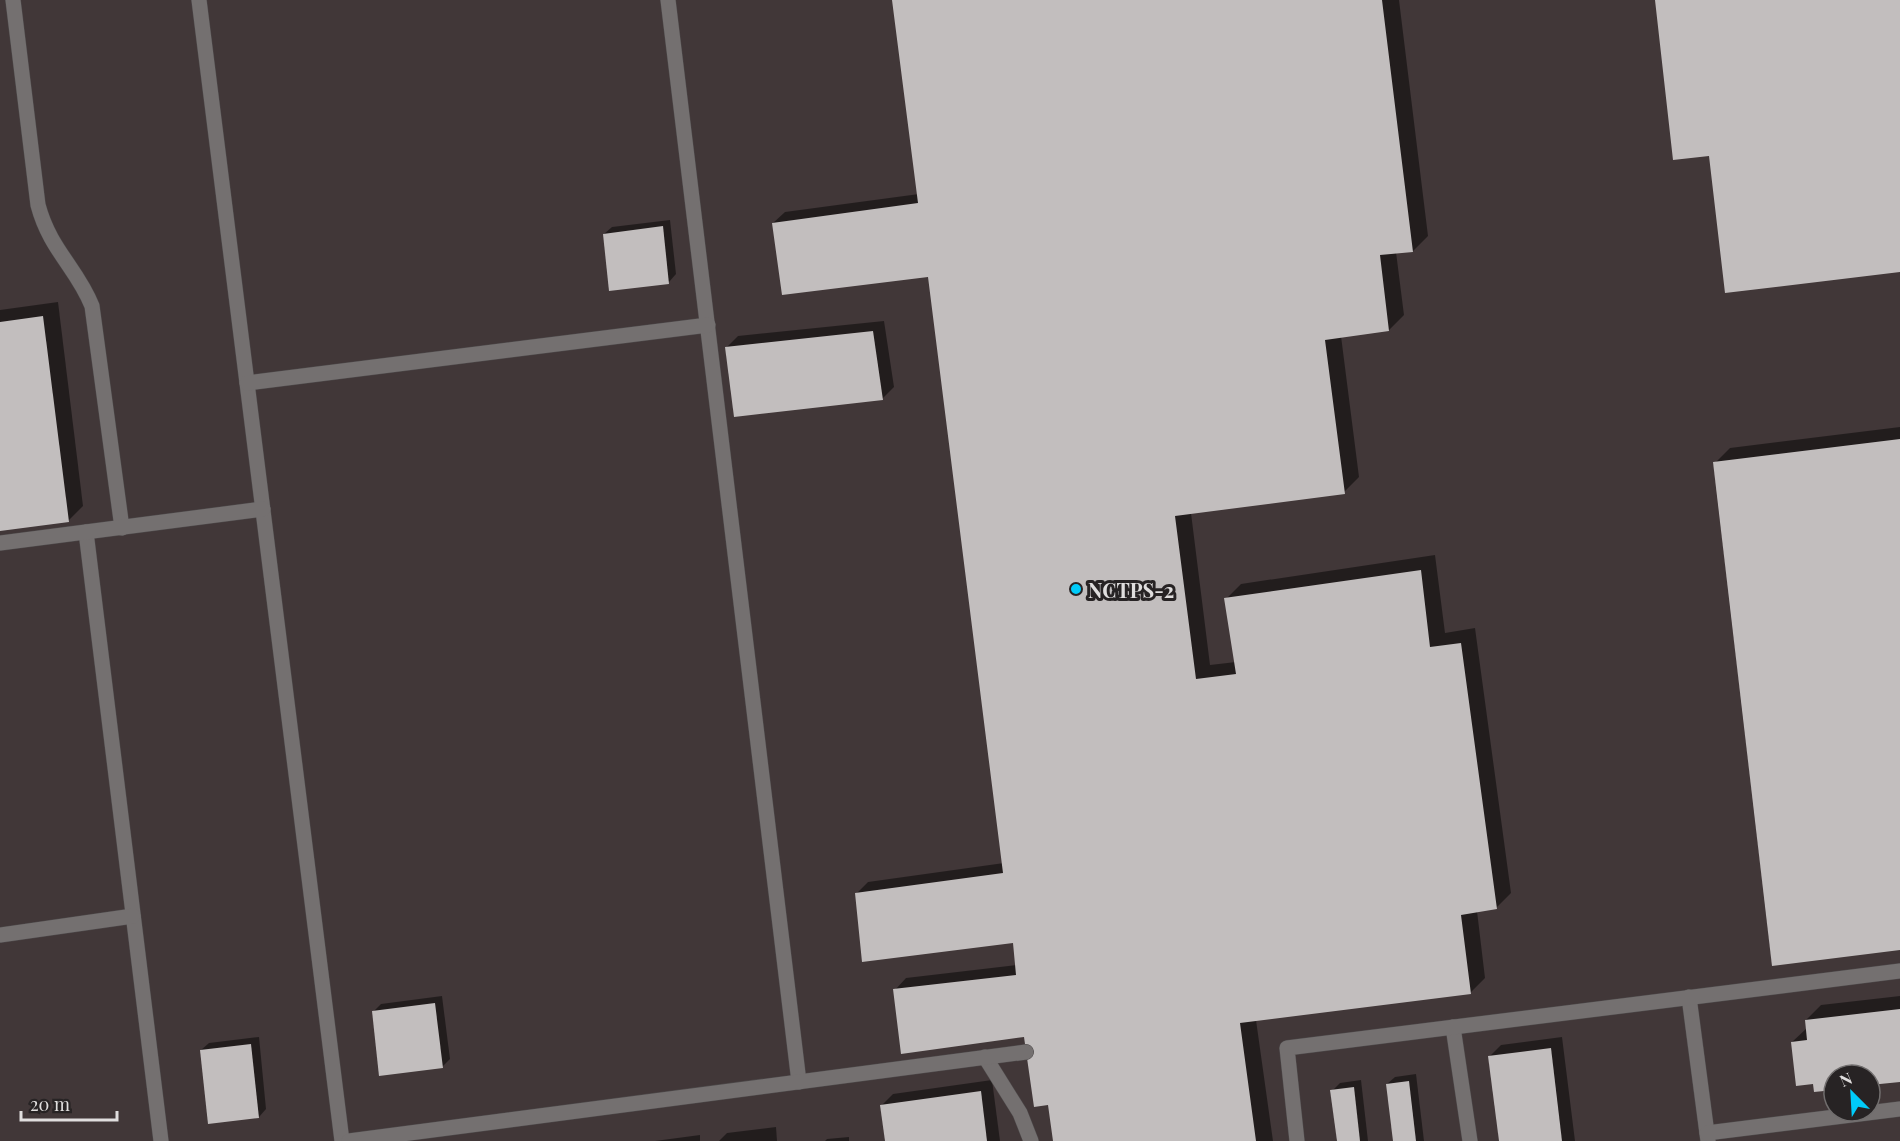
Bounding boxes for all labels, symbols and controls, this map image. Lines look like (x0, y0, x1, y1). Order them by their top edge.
place label: NCTPS-2 (1088, 576, 1174, 603)
marker: NCTPS-2 (1069, 582, 1083, 596)
north arrow (1822, 1063, 1882, 1123)
text: N (1836, 1067, 1856, 1091)
scale bar (21, 1084, 117, 1122)
text: 20 m (30, 1092, 70, 1116)

